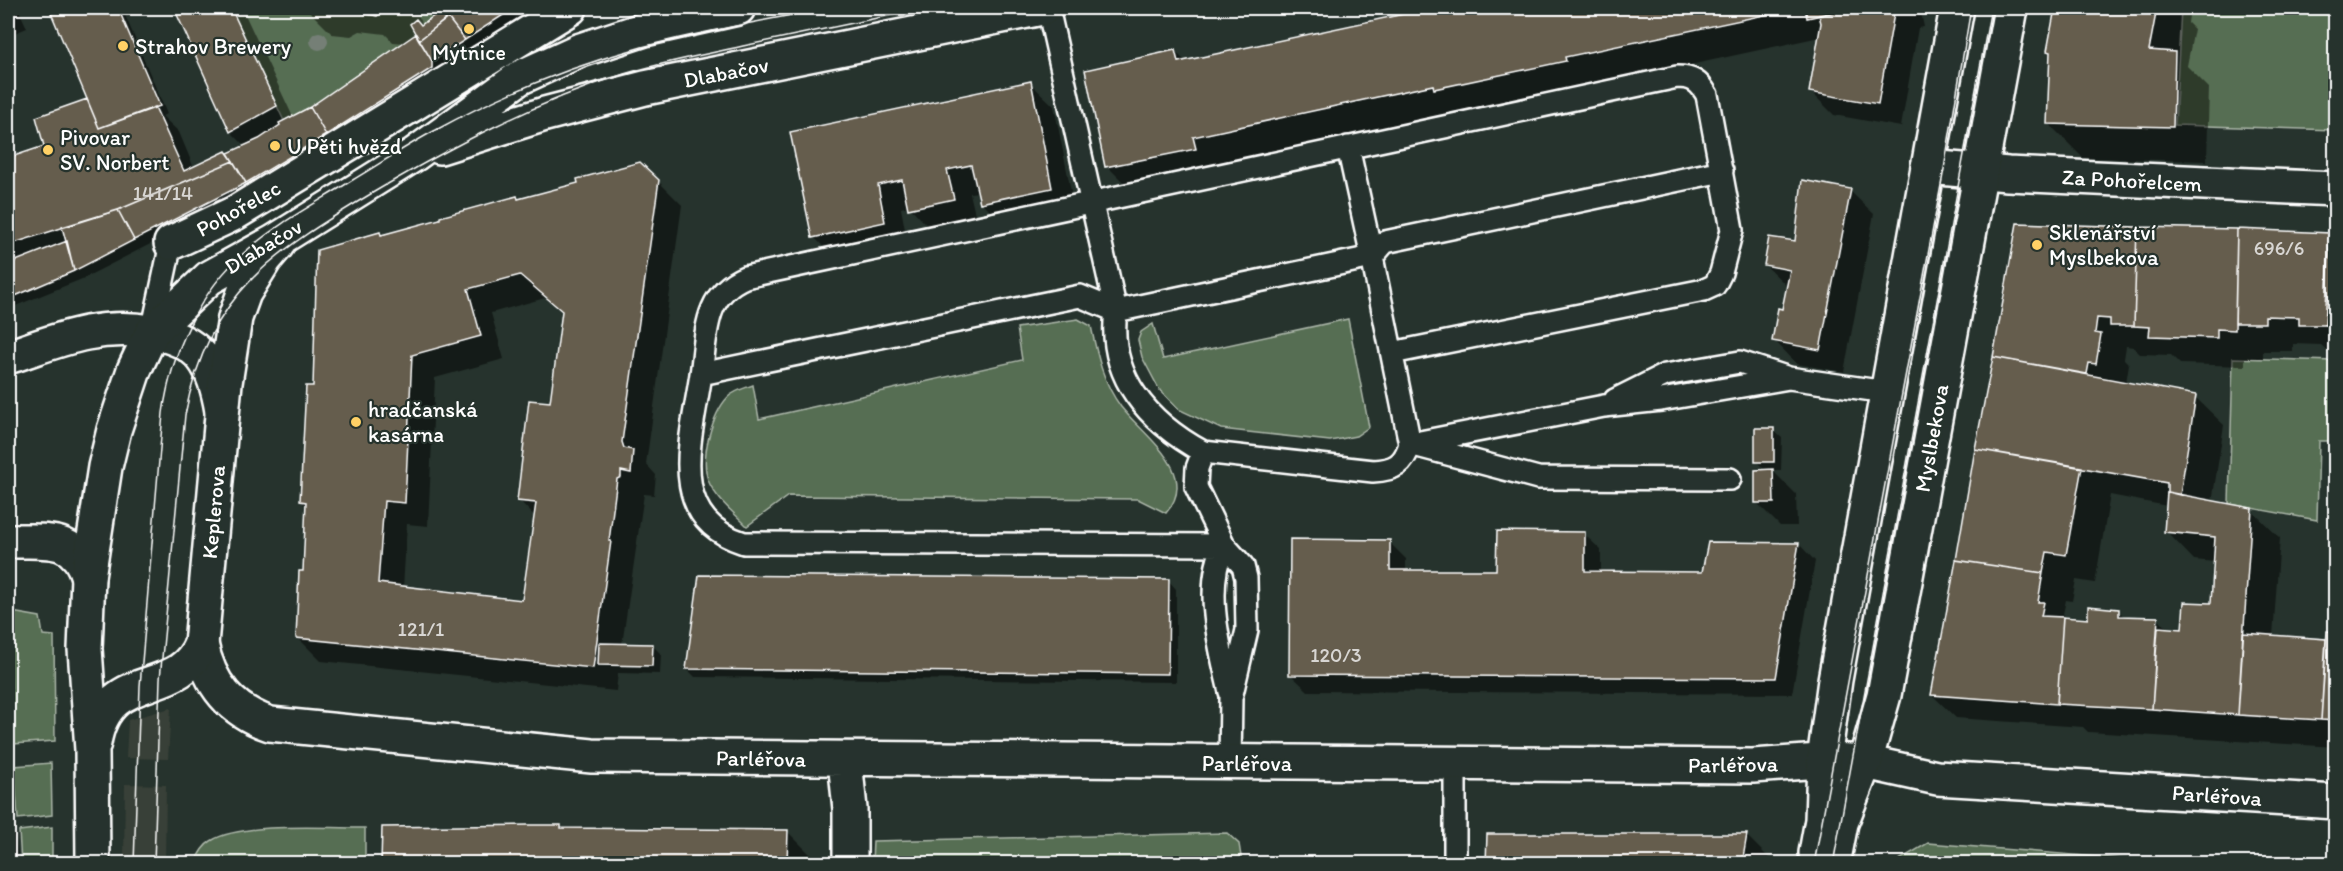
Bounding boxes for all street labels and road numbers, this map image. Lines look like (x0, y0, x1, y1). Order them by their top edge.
street label: Dlabačov (681, 51, 771, 94)
street label: Za Pohořelcem (2061, 163, 2203, 198)
street label: Pohořelec (191, 174, 285, 243)
street label: Dlabačov (219, 213, 307, 280)
street label: Myslbekova (1909, 381, 1954, 494)
street label: Keplerova (196, 463, 231, 560)
street label: Parléřova (716, 744, 807, 773)
street label: Parléřova (1202, 750, 1293, 777)
street label: Parléřova (1688, 750, 1779, 779)
street label: Parléřova (2171, 779, 2264, 812)

